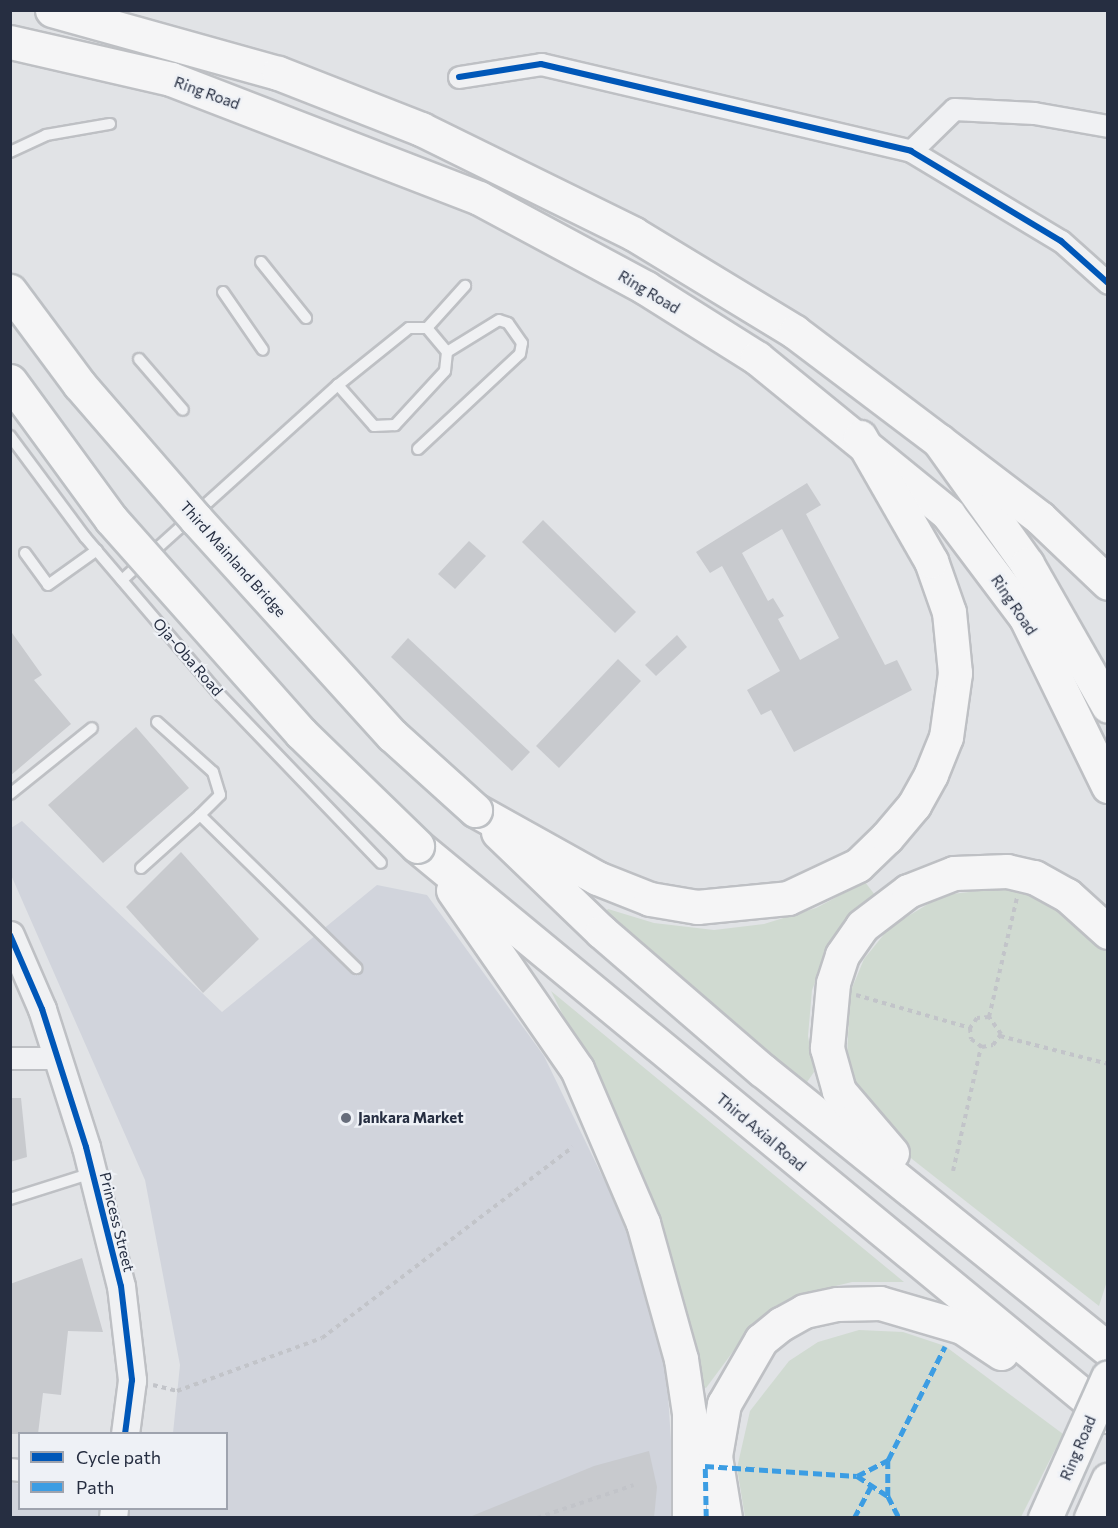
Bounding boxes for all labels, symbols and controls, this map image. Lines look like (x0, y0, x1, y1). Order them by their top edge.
street label: Ring Road (172, 73, 242, 113)
street label: Ring Road (615, 267, 683, 317)
street label: Third Mainland Bridge (176, 497, 290, 621)
street label: Ring Road (987, 572, 1041, 638)
street label: Oja-Oba Road (149, 614, 227, 700)
street label: Third Axial Road (713, 1089, 809, 1175)
place label: Jankara Market (358, 1109, 463, 1127)
marker: Jankara Market (339, 1111, 353, 1125)
street label: Princess Street (96, 1170, 138, 1274)
street label: Ring Road (1056, 1413, 1100, 1483)
legend (18, 1432, 228, 1510)
text: Cycle path (76, 1446, 161, 1468)
text: Path (76, 1476, 114, 1498)

